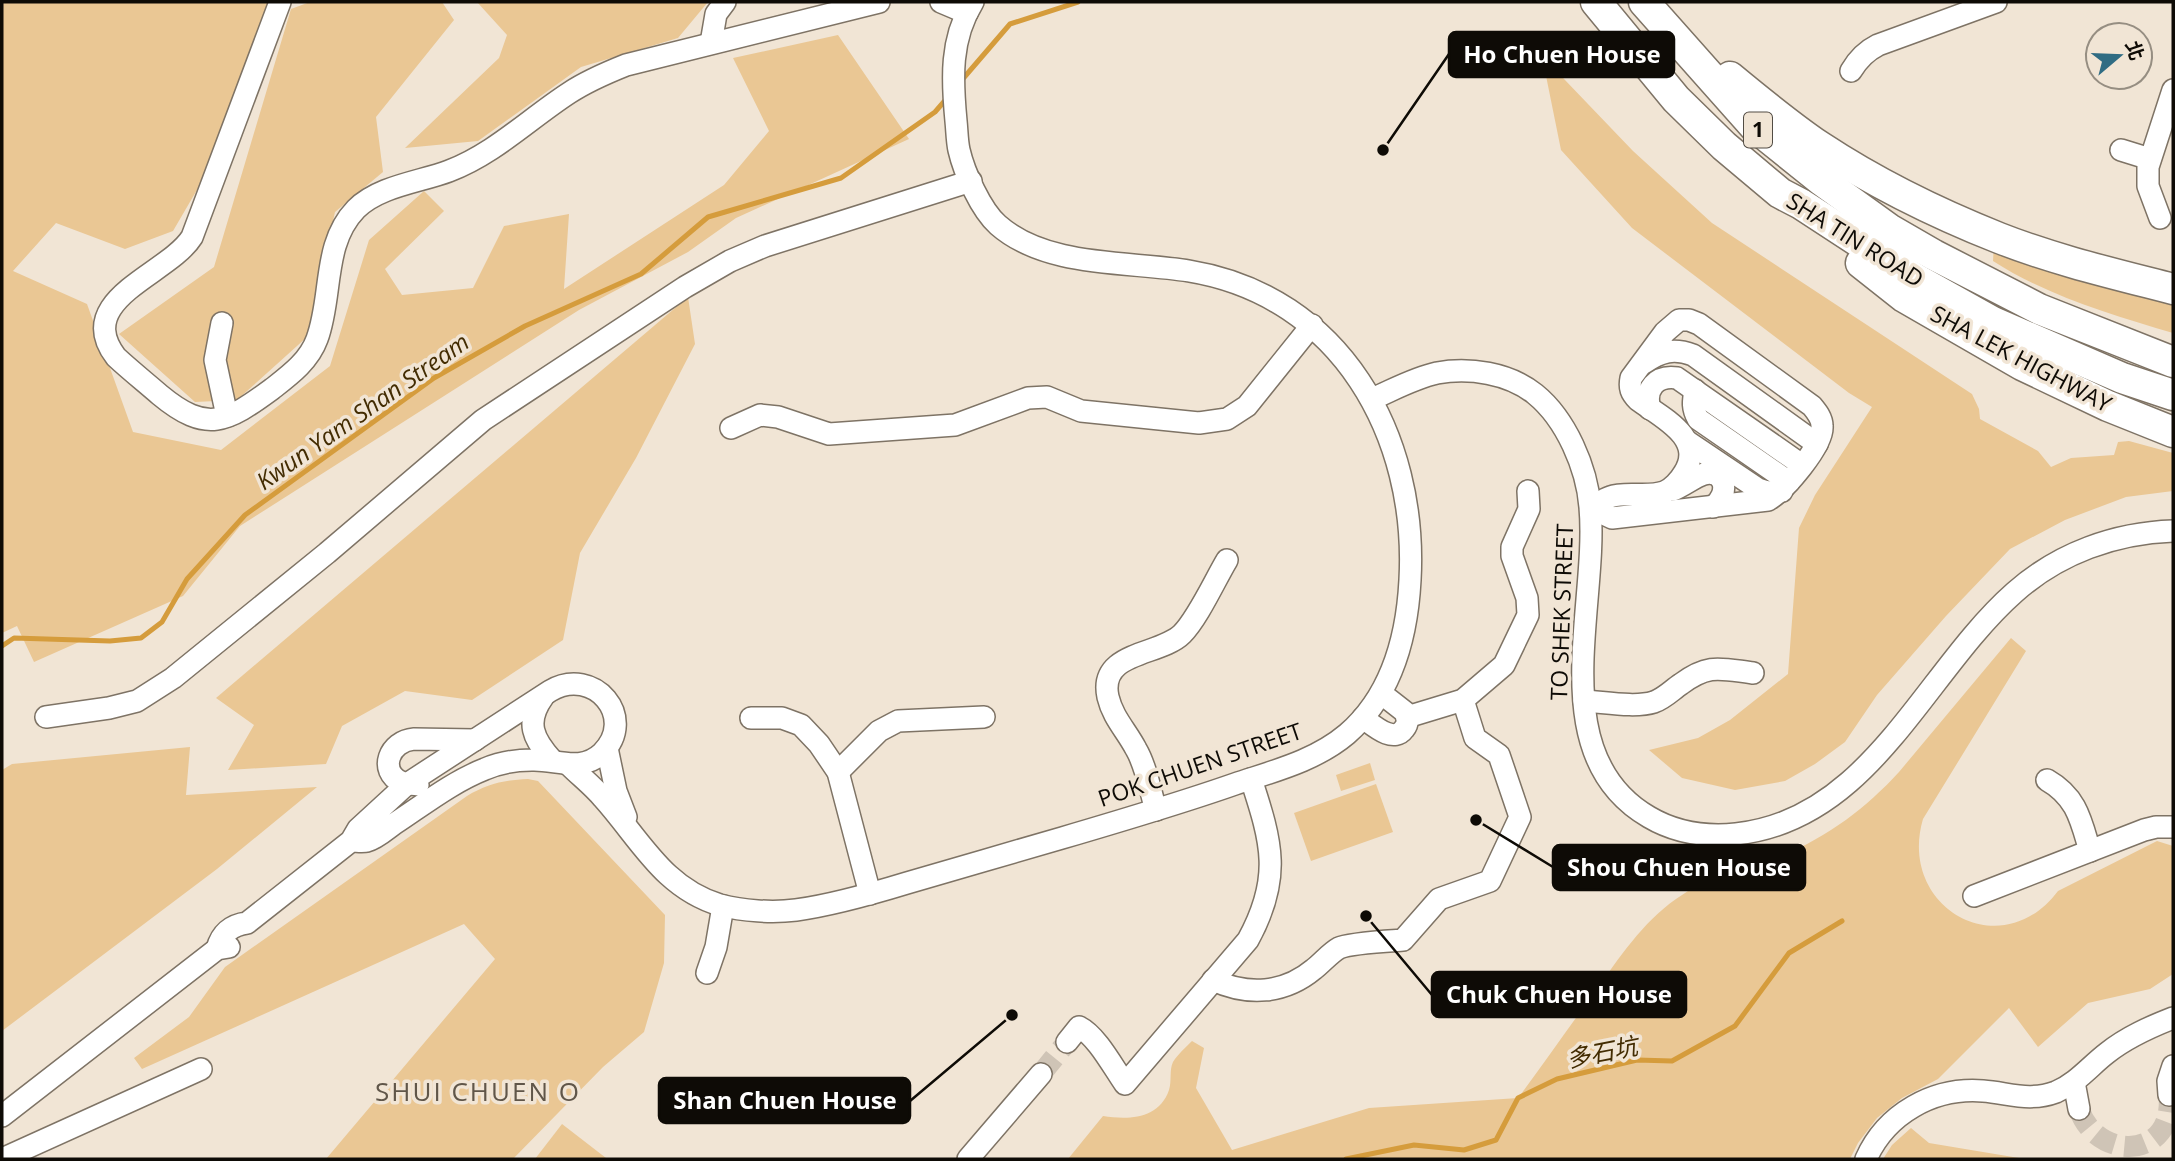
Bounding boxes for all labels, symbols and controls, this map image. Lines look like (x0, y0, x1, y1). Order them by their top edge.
north arrow (2084, 21, 2154, 91)
callout: Ho Chuen House (1449, 32, 1674, 77)
text: Ho Chuen House (1463, 37, 1661, 70)
text: 北 (2120, 37, 2150, 64)
road number: 1 (1744, 113, 1772, 148)
street label: SHA TIN ROAD (1781, 184, 1930, 294)
street label: SHA LEK HIGHWAY (1925, 297, 2118, 419)
water label: Kwun Yam Shan Stream (249, 325, 475, 497)
street label: TO SHEK STREET (1542, 523, 1580, 701)
street label: POK CHUEN STREET (1093, 714, 1306, 814)
callout: Shou Chuen House (1553, 845, 1805, 890)
text: Shou Chuen House (1567, 850, 1791, 883)
callout: Chuk Chuen House (1432, 972, 1686, 1017)
text: Chuk Chuen House (1446, 977, 1672, 1010)
water label: 多石坑 (1563, 1028, 1643, 1075)
district label: SHUI CHUEN O (375, 1073, 581, 1109)
callout: Shan Chuen House (659, 1078, 910, 1123)
text: Shan Chuen House (673, 1083, 897, 1116)

